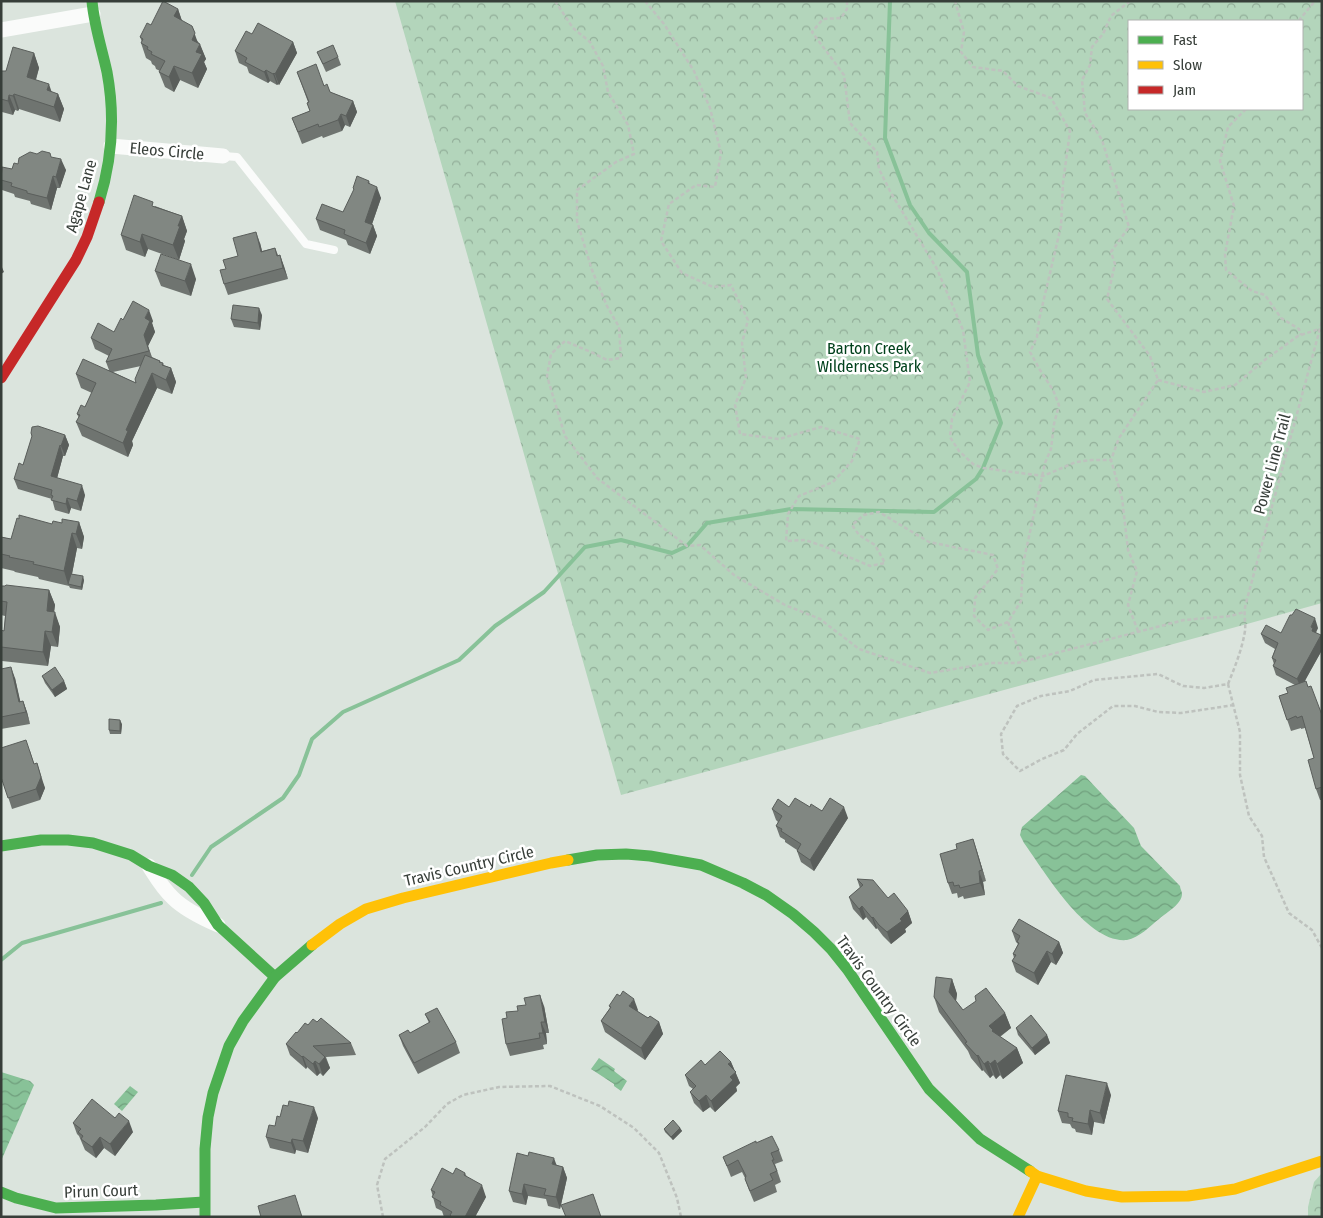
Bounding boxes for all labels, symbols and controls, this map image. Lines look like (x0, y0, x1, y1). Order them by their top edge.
legend (1128, 20, 1303, 110)
text: Fast (1173, 31, 1197, 49)
text: Slow (1173, 56, 1202, 74)
text: Jam (1173, 81, 1196, 99)
street label: Eleos Circle (129, 138, 205, 164)
street label: Agape Lane (62, 157, 100, 235)
park label: Barton Creek Wilderness Park (817, 339, 922, 376)
street label: Power Line Trail (1249, 412, 1295, 516)
street label: Travis Country Circle (402, 842, 536, 890)
street label: Travis Country Circle (832, 932, 926, 1050)
street label: Pirun Court (64, 1180, 139, 1202)

